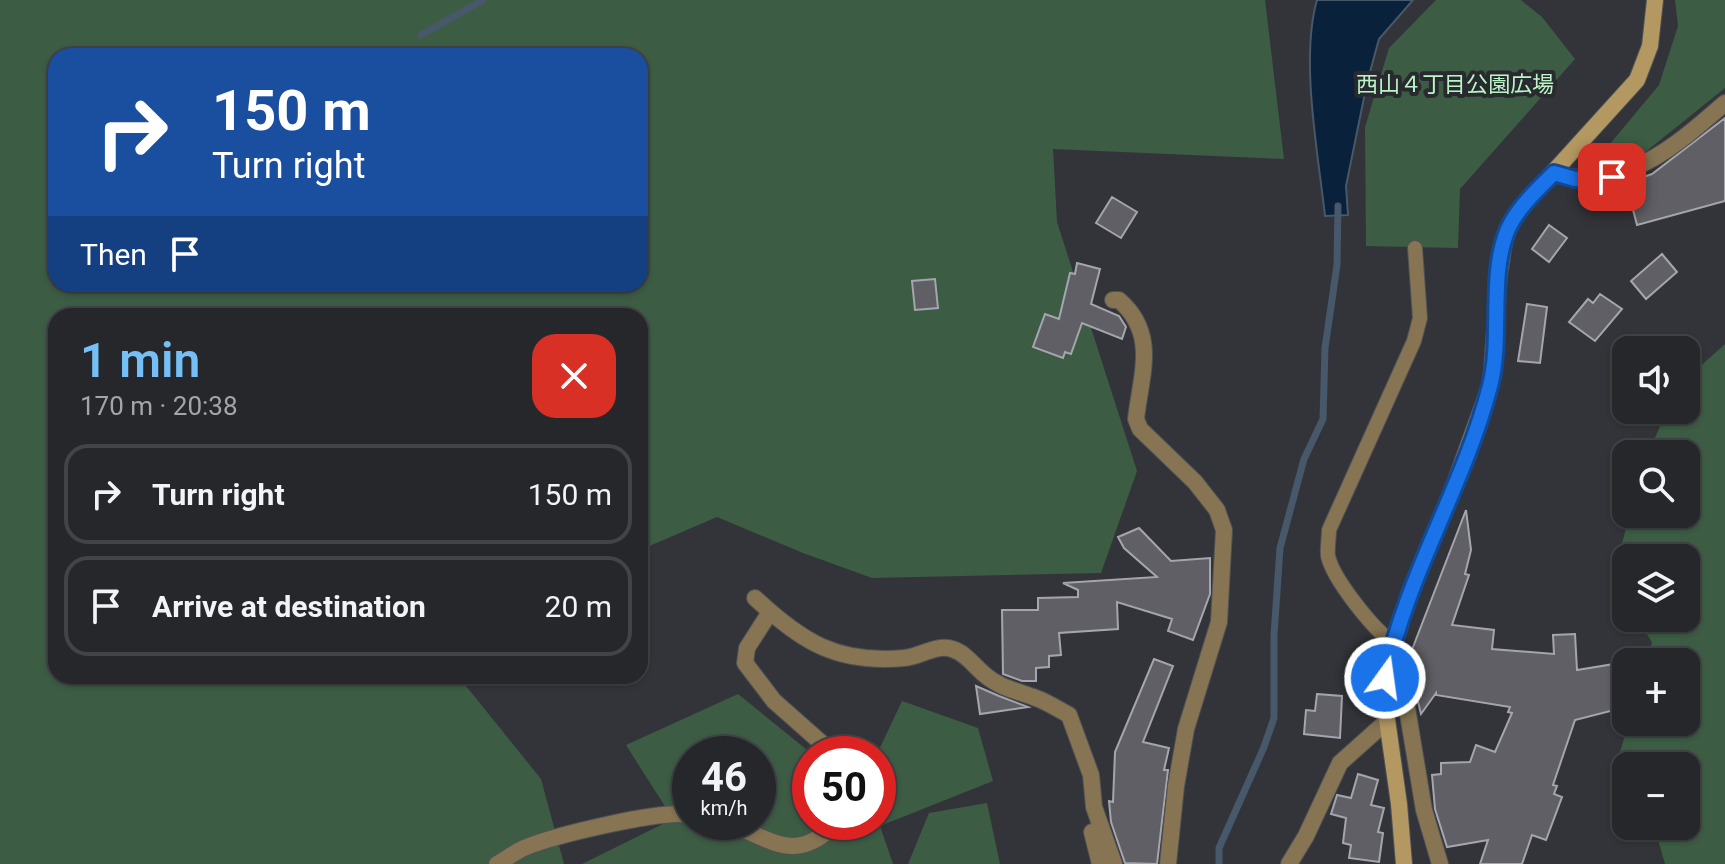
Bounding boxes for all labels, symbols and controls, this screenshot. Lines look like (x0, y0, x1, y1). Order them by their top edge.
park label: 西山４丁目公園広場 (1356, 72, 1554, 97)
text: 150 m (212, 78, 371, 144)
icon: right (80, 80, 184, 184)
pin (1578, 143, 1646, 211)
text: Turn right (212, 145, 365, 187)
icon: arrive (1590, 155, 1634, 199)
icon: arrive (163, 232, 207, 276)
text: Then (80, 237, 147, 272)
text: 1 min (80, 332, 200, 389)
button: close (532, 334, 616, 418)
map controls (1612, 336, 1700, 840)
button: sound (1612, 336, 1700, 424)
text: 170 m · 20:38 (80, 391, 238, 421)
button: search (1612, 440, 1700, 528)
icon: right (84, 472, 128, 516)
text: Turn right (152, 477, 285, 512)
text: 150 m (528, 477, 612, 512)
button: layers (1612, 544, 1700, 632)
icon: arrive (84, 584, 128, 628)
text: Arrive at destination (152, 589, 426, 624)
text: 20 m (545, 589, 612, 624)
position arrow (1343, 636, 1427, 720)
button: + (1612, 648, 1700, 736)
speed limit sign: 50 (792, 736, 896, 840)
button: − (1612, 752, 1700, 840)
text: 46 (701, 754, 747, 801)
text: km/h (701, 796, 747, 820)

